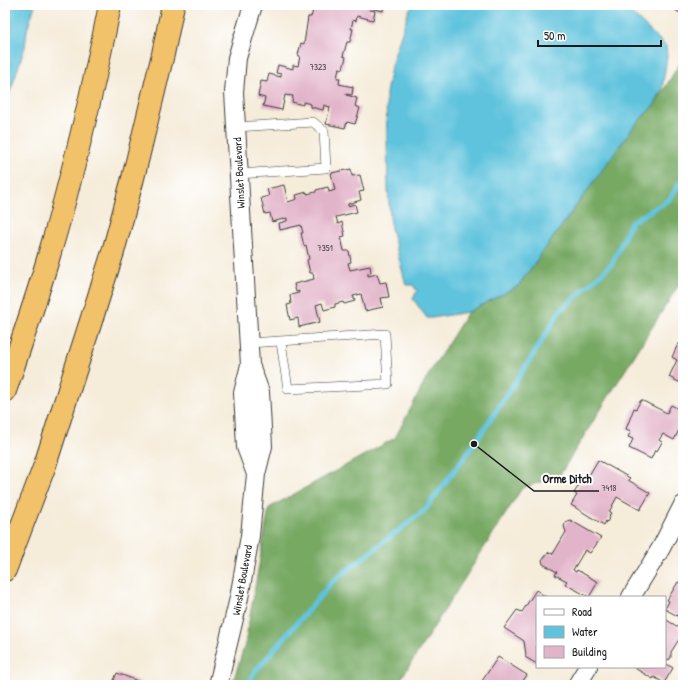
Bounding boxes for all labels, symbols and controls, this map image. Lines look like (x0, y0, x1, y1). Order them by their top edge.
scale bar (538, 22, 661, 48)
text: 50 m (544, 27, 565, 44)
house number: 7323 (310, 61, 326, 73)
street label: Winslet Boulevard (230, 136, 248, 209)
house number: 7351 (317, 242, 333, 254)
callout: Orme Ditch (534, 467, 599, 491)
text: Orme Ditch (542, 470, 593, 487)
house number: 7418 (602, 482, 617, 494)
street label: Winslet Boulevard (229, 543, 255, 616)
legend (536, 596, 666, 668)
text: Road (572, 603, 592, 620)
text: Water (572, 623, 598, 640)
text: Building (572, 643, 607, 660)

